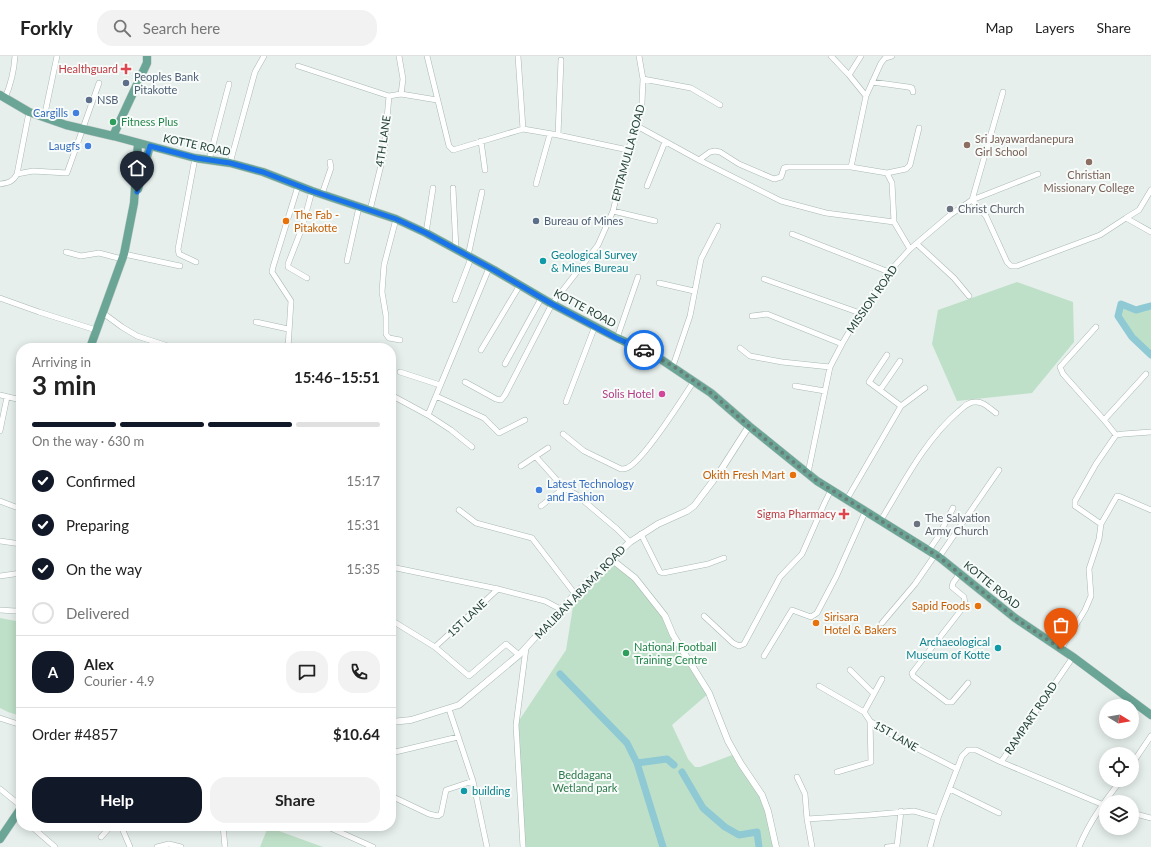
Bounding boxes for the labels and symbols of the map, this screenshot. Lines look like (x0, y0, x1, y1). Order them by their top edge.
place label: Healthguard (59, 62, 118, 75)
marker: Healthguard (121, 64, 131, 74)
place label: Peoples Bank Pitakotte (134, 70, 199, 96)
marker: Peoples Bank Pitakotte (121, 78, 131, 88)
place label: NSB (97, 93, 118, 106)
marker: NSB (84, 95, 94, 105)
street label: EPITAMULLA ROAD (608, 103, 647, 203)
place label: Cargills (33, 106, 68, 119)
marker: Cargills (71, 108, 81, 118)
street label: 4TH LANE (372, 114, 393, 168)
place label: Fitness Plus (121, 115, 178, 128)
marker: Fitness Plus (108, 117, 118, 127)
street label: KOTTE ROAD (162, 131, 232, 158)
place label: Sri Jayawardanepura Girl School (975, 132, 1074, 158)
place label: Laugfs (48, 139, 80, 152)
marker: Sri Jayawardanepura Girl School (962, 140, 972, 150)
marker: Laugfs (83, 141, 93, 151)
pin (120, 151, 154, 192)
marker: Christian Missionary College (1084, 157, 1094, 167)
place label: Christian Missionary College (1044, 168, 1135, 194)
place label: Christ Church (958, 202, 1024, 215)
marker: Christ Church (945, 204, 955, 214)
place label: The Fab - Pitakotte (294, 208, 339, 234)
place label: Bureau of Mines (544, 214, 623, 227)
marker: The Fab - Pitakotte (281, 216, 291, 226)
marker: Bureau of Mines (531, 216, 541, 226)
place label: Geological Survey & Mines Bureau (551, 248, 637, 274)
marker: Geological Survey & Mines Bureau (538, 256, 548, 266)
street label: MISSION ROAD (843, 262, 900, 335)
street label: KOTTE ROAD (552, 286, 619, 329)
courier (624, 330, 664, 370)
place label: Solis Hotel (602, 387, 654, 400)
marker: Solis Hotel (657, 389, 667, 399)
place label: Okith Fresh Mart (703, 468, 785, 481)
marker: Okith Fresh Mart (788, 470, 798, 480)
place label: Latest Technology and Fashion (547, 477, 634, 503)
marker: Latest Technology and Fashion (534, 485, 544, 495)
place label: Sigma Pharmacy (757, 507, 836, 520)
marker: Sigma Pharmacy (839, 509, 849, 519)
place label: The Salvation Army Church (925, 511, 990, 537)
marker: The Salvation Army Church (912, 519, 922, 529)
street label: MALIBAN ARAMA ROAD (532, 542, 628, 641)
street label: KOTTE ROAD (962, 558, 1023, 611)
street label: 1ST LANE (444, 596, 489, 639)
place label: Sapid Foods (912, 599, 970, 612)
marker: Sapid Foods (973, 601, 983, 611)
pin (1044, 608, 1078, 649)
place label: Sirisara Hotel & Bakers (824, 610, 897, 636)
marker: Sirisara Hotel & Bakers (811, 618, 821, 628)
place label: Archaeological Museum of Kotte (906, 635, 990, 661)
place label: National Football Training Centre (634, 640, 717, 666)
marker: Archaeological Museum of Kotte (993, 643, 1003, 653)
marker: National Football Training Centre (621, 648, 631, 658)
street label: RAMPART ROAD (1001, 679, 1060, 757)
north arrow (1099, 699, 1139, 739)
street label: 1ST LANE (872, 718, 921, 753)
park label: Beddagana Wetland park (553, 768, 618, 794)
place label: building (472, 784, 510, 797)
marker: building (459, 786, 469, 796)

